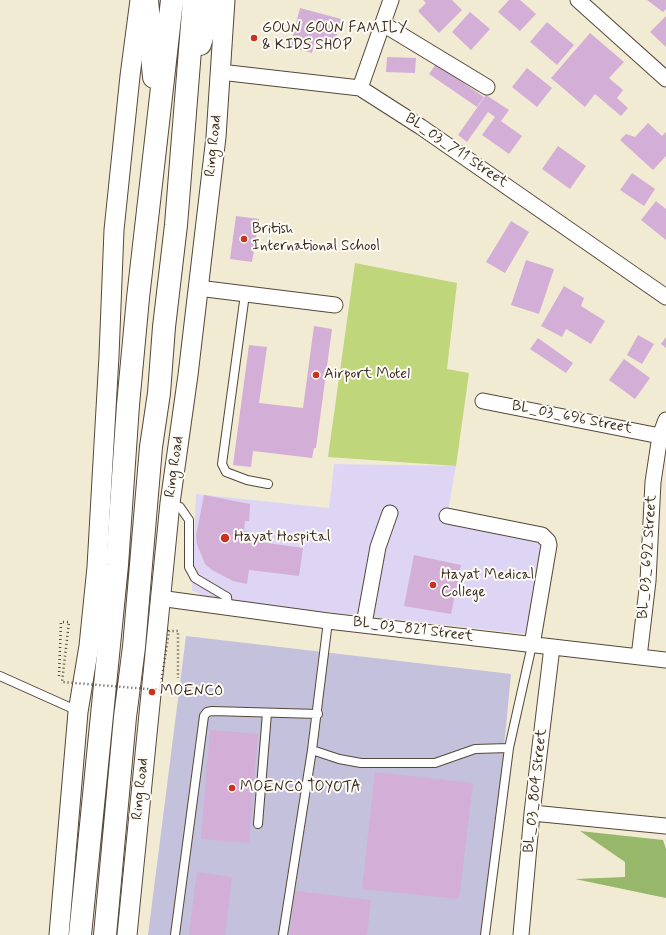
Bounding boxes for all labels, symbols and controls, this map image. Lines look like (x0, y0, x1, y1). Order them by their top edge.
place label: GOUN GOUN FAMILY & KIDS SHOP (262, 20, 407, 55)
marker: GOUN GOUN FAMILY & KIDS SHOP (249, 33, 259, 43)
street label: BL_03_711 Street (401, 110, 511, 192)
street label: Ring Road (202, 114, 226, 178)
place label: British International School (252, 221, 380, 256)
marker: British International School (239, 234, 249, 244)
place label: Airport Motel (324, 366, 410, 384)
marker: Airport Motel (311, 370, 321, 380)
street label: BL_03_696 Street (510, 397, 634, 439)
street label: Ring Road (162, 435, 188, 499)
street label: BL_03_692 Street (635, 494, 661, 620)
place label: Hayat Hospital (234, 529, 331, 547)
marker: Hayat Hospital (219, 532, 231, 544)
place label: Hayat Medical College (441, 567, 534, 602)
marker: Hayat Medical College (428, 580, 438, 590)
street label: BL_03_821 Street (352, 614, 474, 646)
place label: MOENCO (160, 683, 223, 701)
marker: MOENCO (147, 687, 157, 697)
street label: BL_03_804 Street (521, 728, 551, 854)
street label: Ring Road (129, 757, 153, 821)
place label: MOENCO TOYOTA (240, 779, 361, 797)
marker: MOENCO TOYOTA (227, 783, 237, 793)

